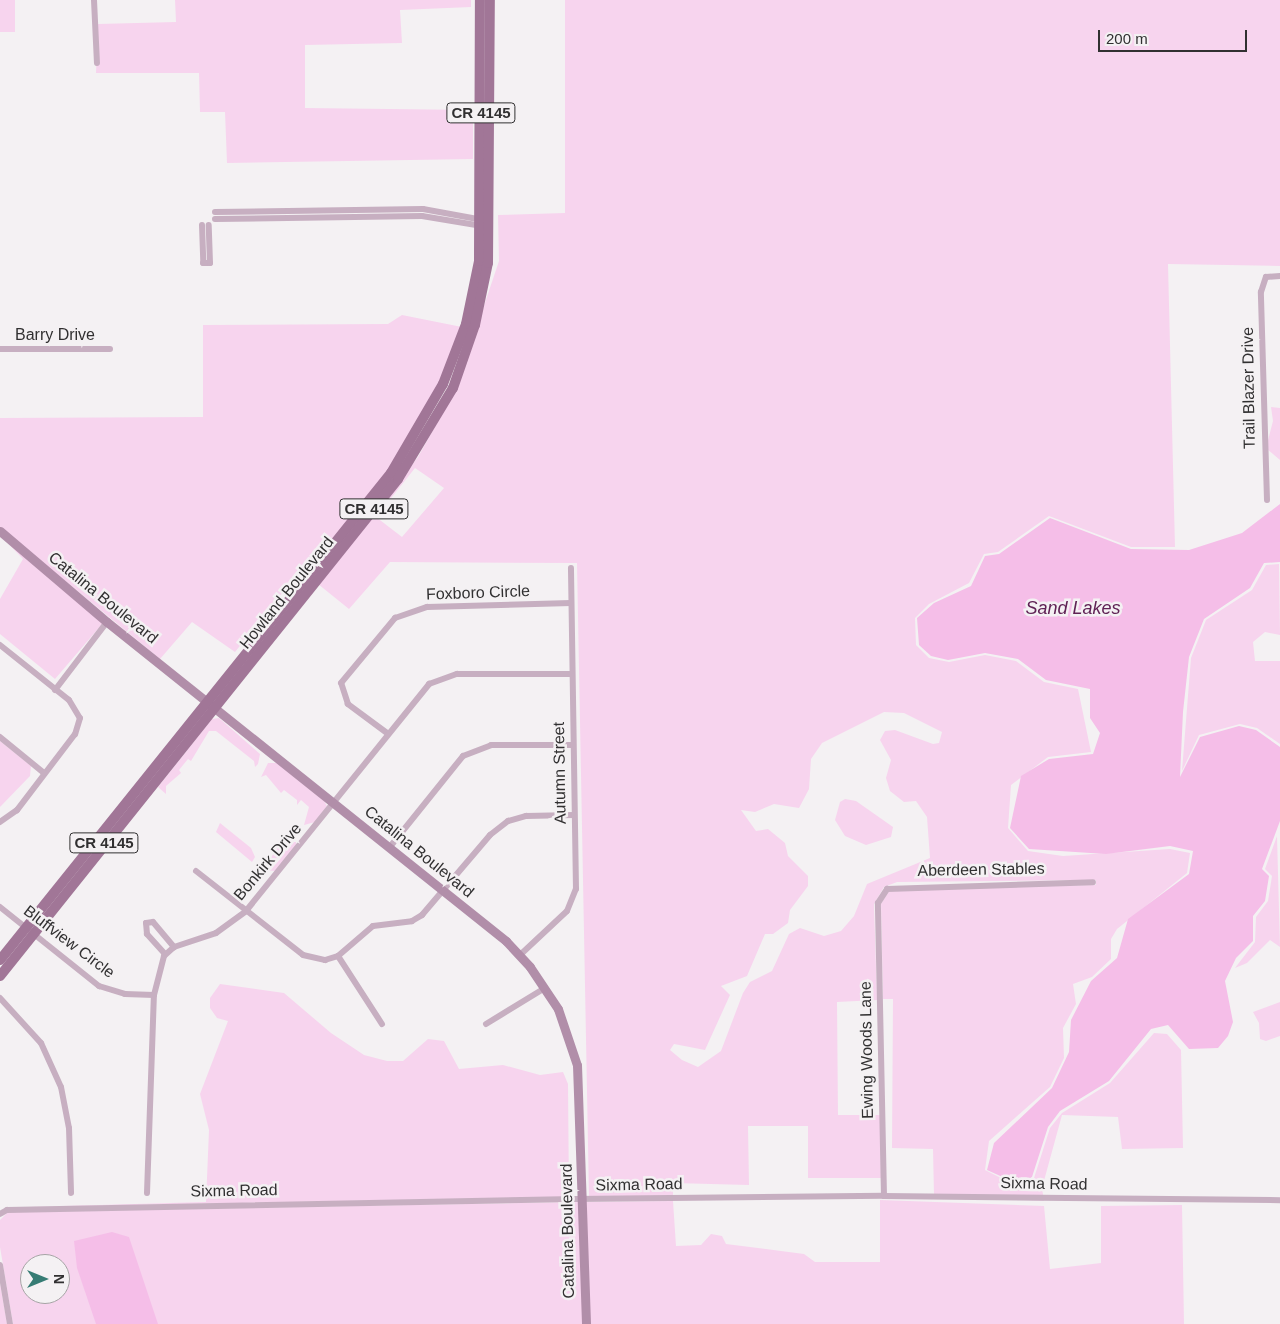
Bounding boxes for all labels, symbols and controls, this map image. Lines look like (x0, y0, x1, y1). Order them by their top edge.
scale bar (1100, 20, 1249, 52)
text: 200 m (1106, 30, 1148, 47)
road number: CR 4145 (446, 100, 516, 126)
street label: Barry Drive (15, 325, 95, 345)
street label: Trail Blazer Drive (1238, 327, 1260, 449)
road number: CR 4145 (339, 496, 409, 522)
street label: Howland Boulevard (236, 533, 338, 653)
street label: Catalina Boulevard (44, 548, 162, 648)
street label: Foxboro Circle (426, 582, 530, 604)
water label: Sand Lakes (1025, 597, 1121, 619)
street label: Autumn Street (550, 722, 570, 824)
street label: Catalina Boulevard (360, 802, 478, 902)
street label: Bonkirk Drive (230, 819, 306, 905)
road number: CR 4145 (69, 830, 139, 856)
street label: Aberdeen Stables (917, 859, 1045, 881)
street label: Bluffview Circle (20, 902, 118, 982)
street label: Ewing Woods Lane (856, 981, 878, 1119)
street label: Catalina Boulevard (557, 1163, 579, 1299)
street label: Sixma Road (1000, 1174, 1088, 1194)
street label: Sixma Road (595, 1175, 683, 1195)
street label: Sixma Road (190, 1181, 278, 1201)
north arrow (20, 1254, 70, 1304)
text: N (51, 1274, 67, 1284)

